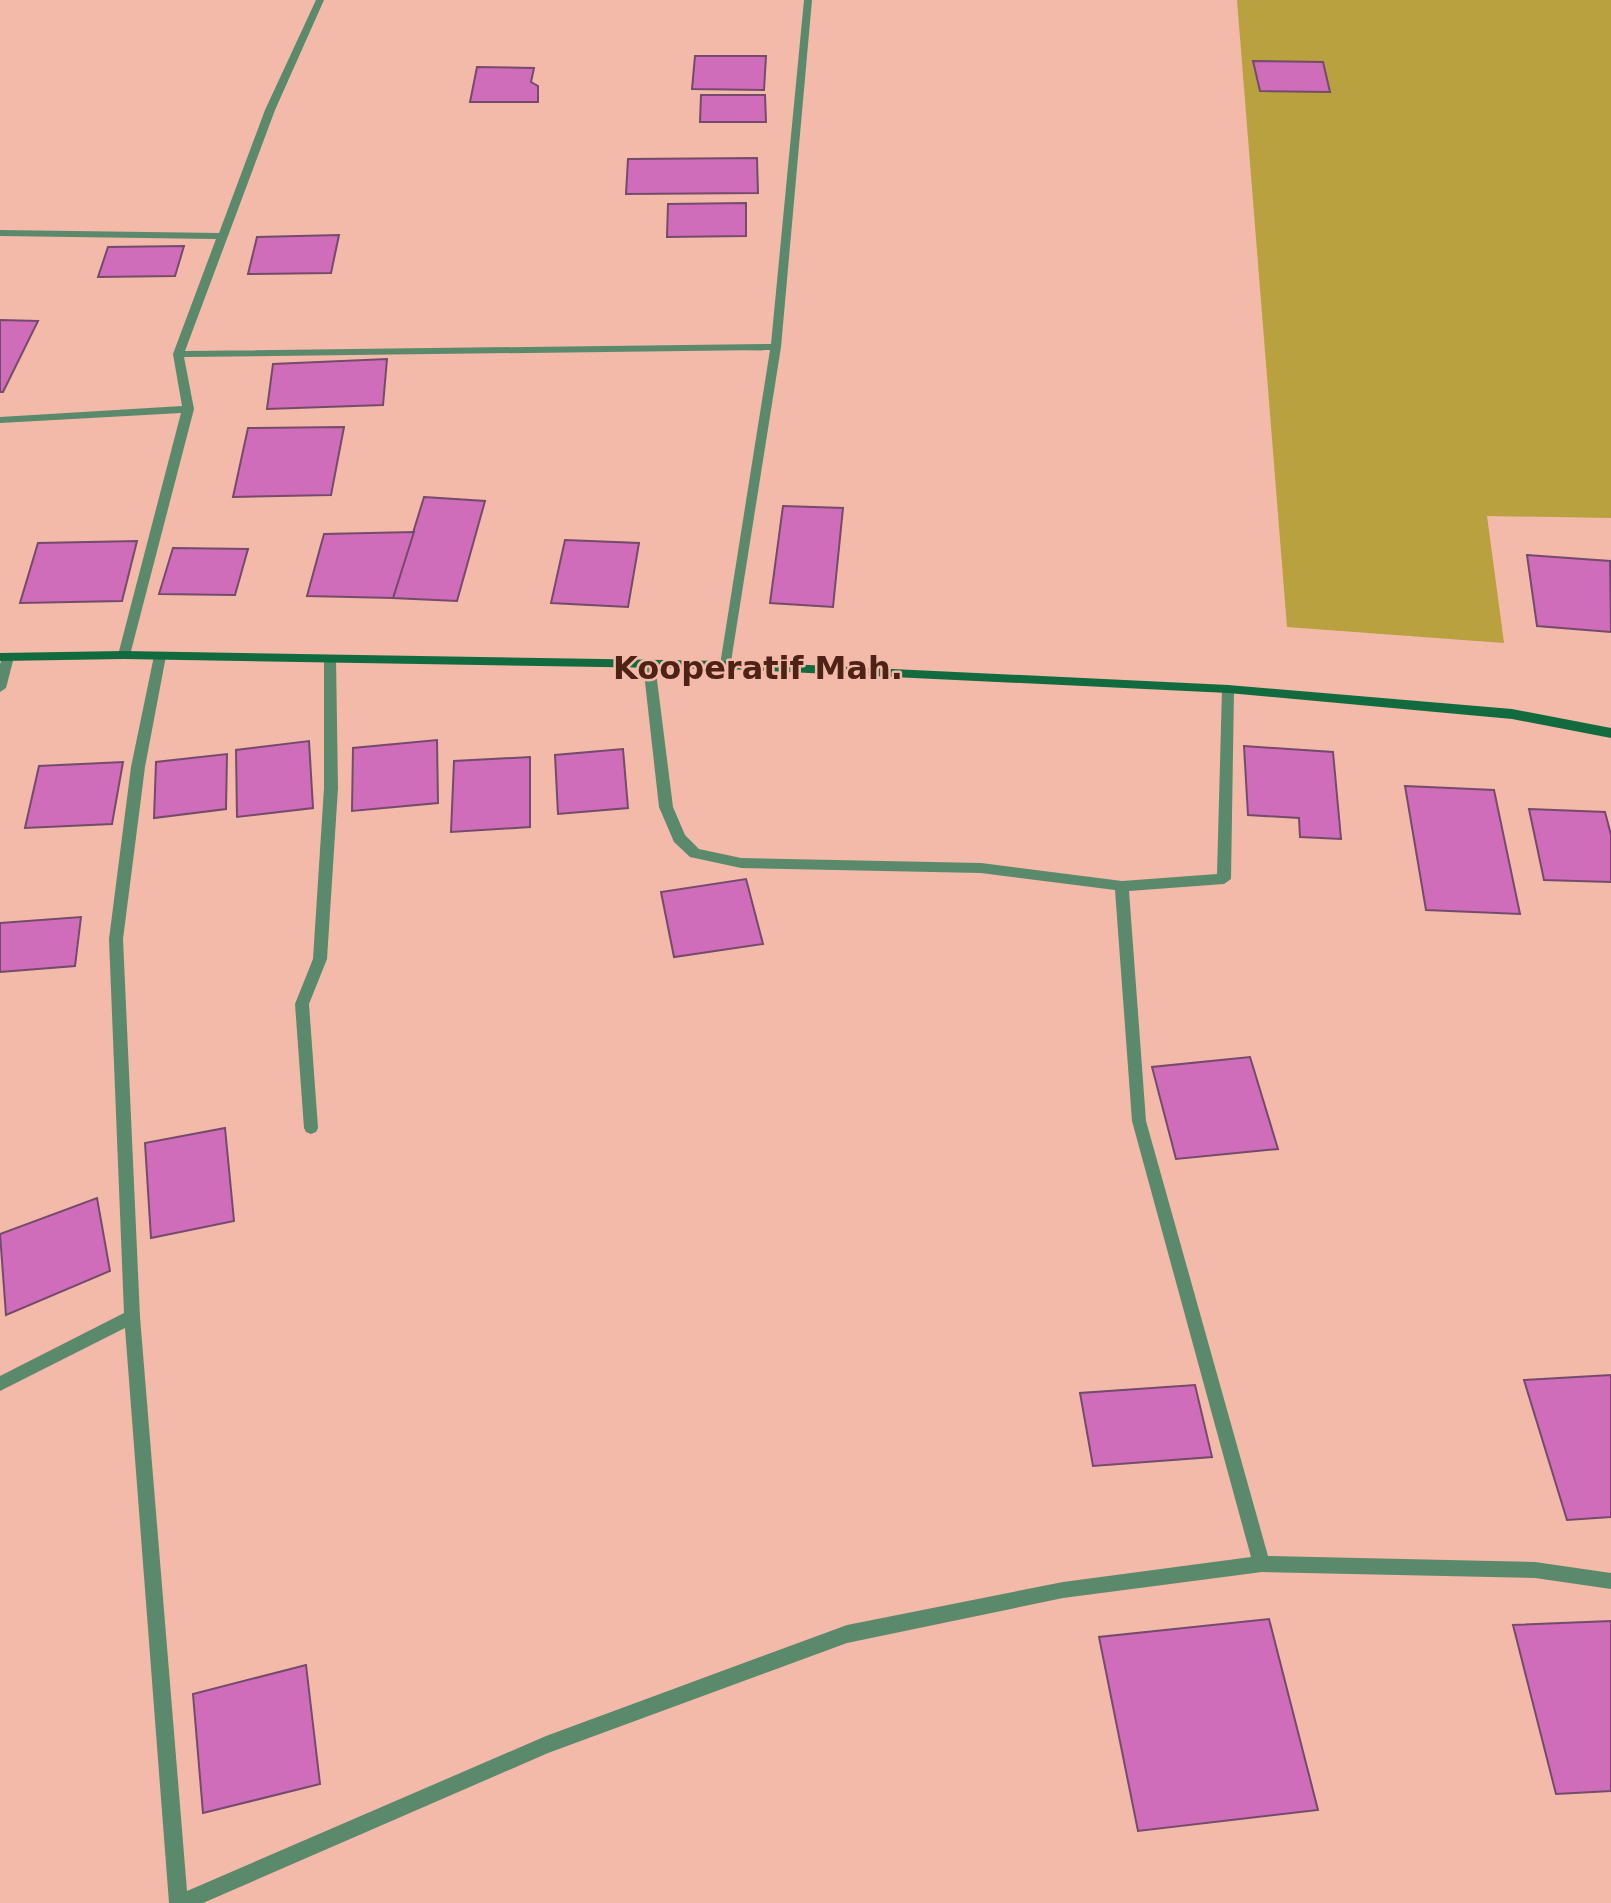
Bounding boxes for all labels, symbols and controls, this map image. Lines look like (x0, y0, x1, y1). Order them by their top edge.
district label: Kooperatif Mah. (613, 649, 903, 687)

